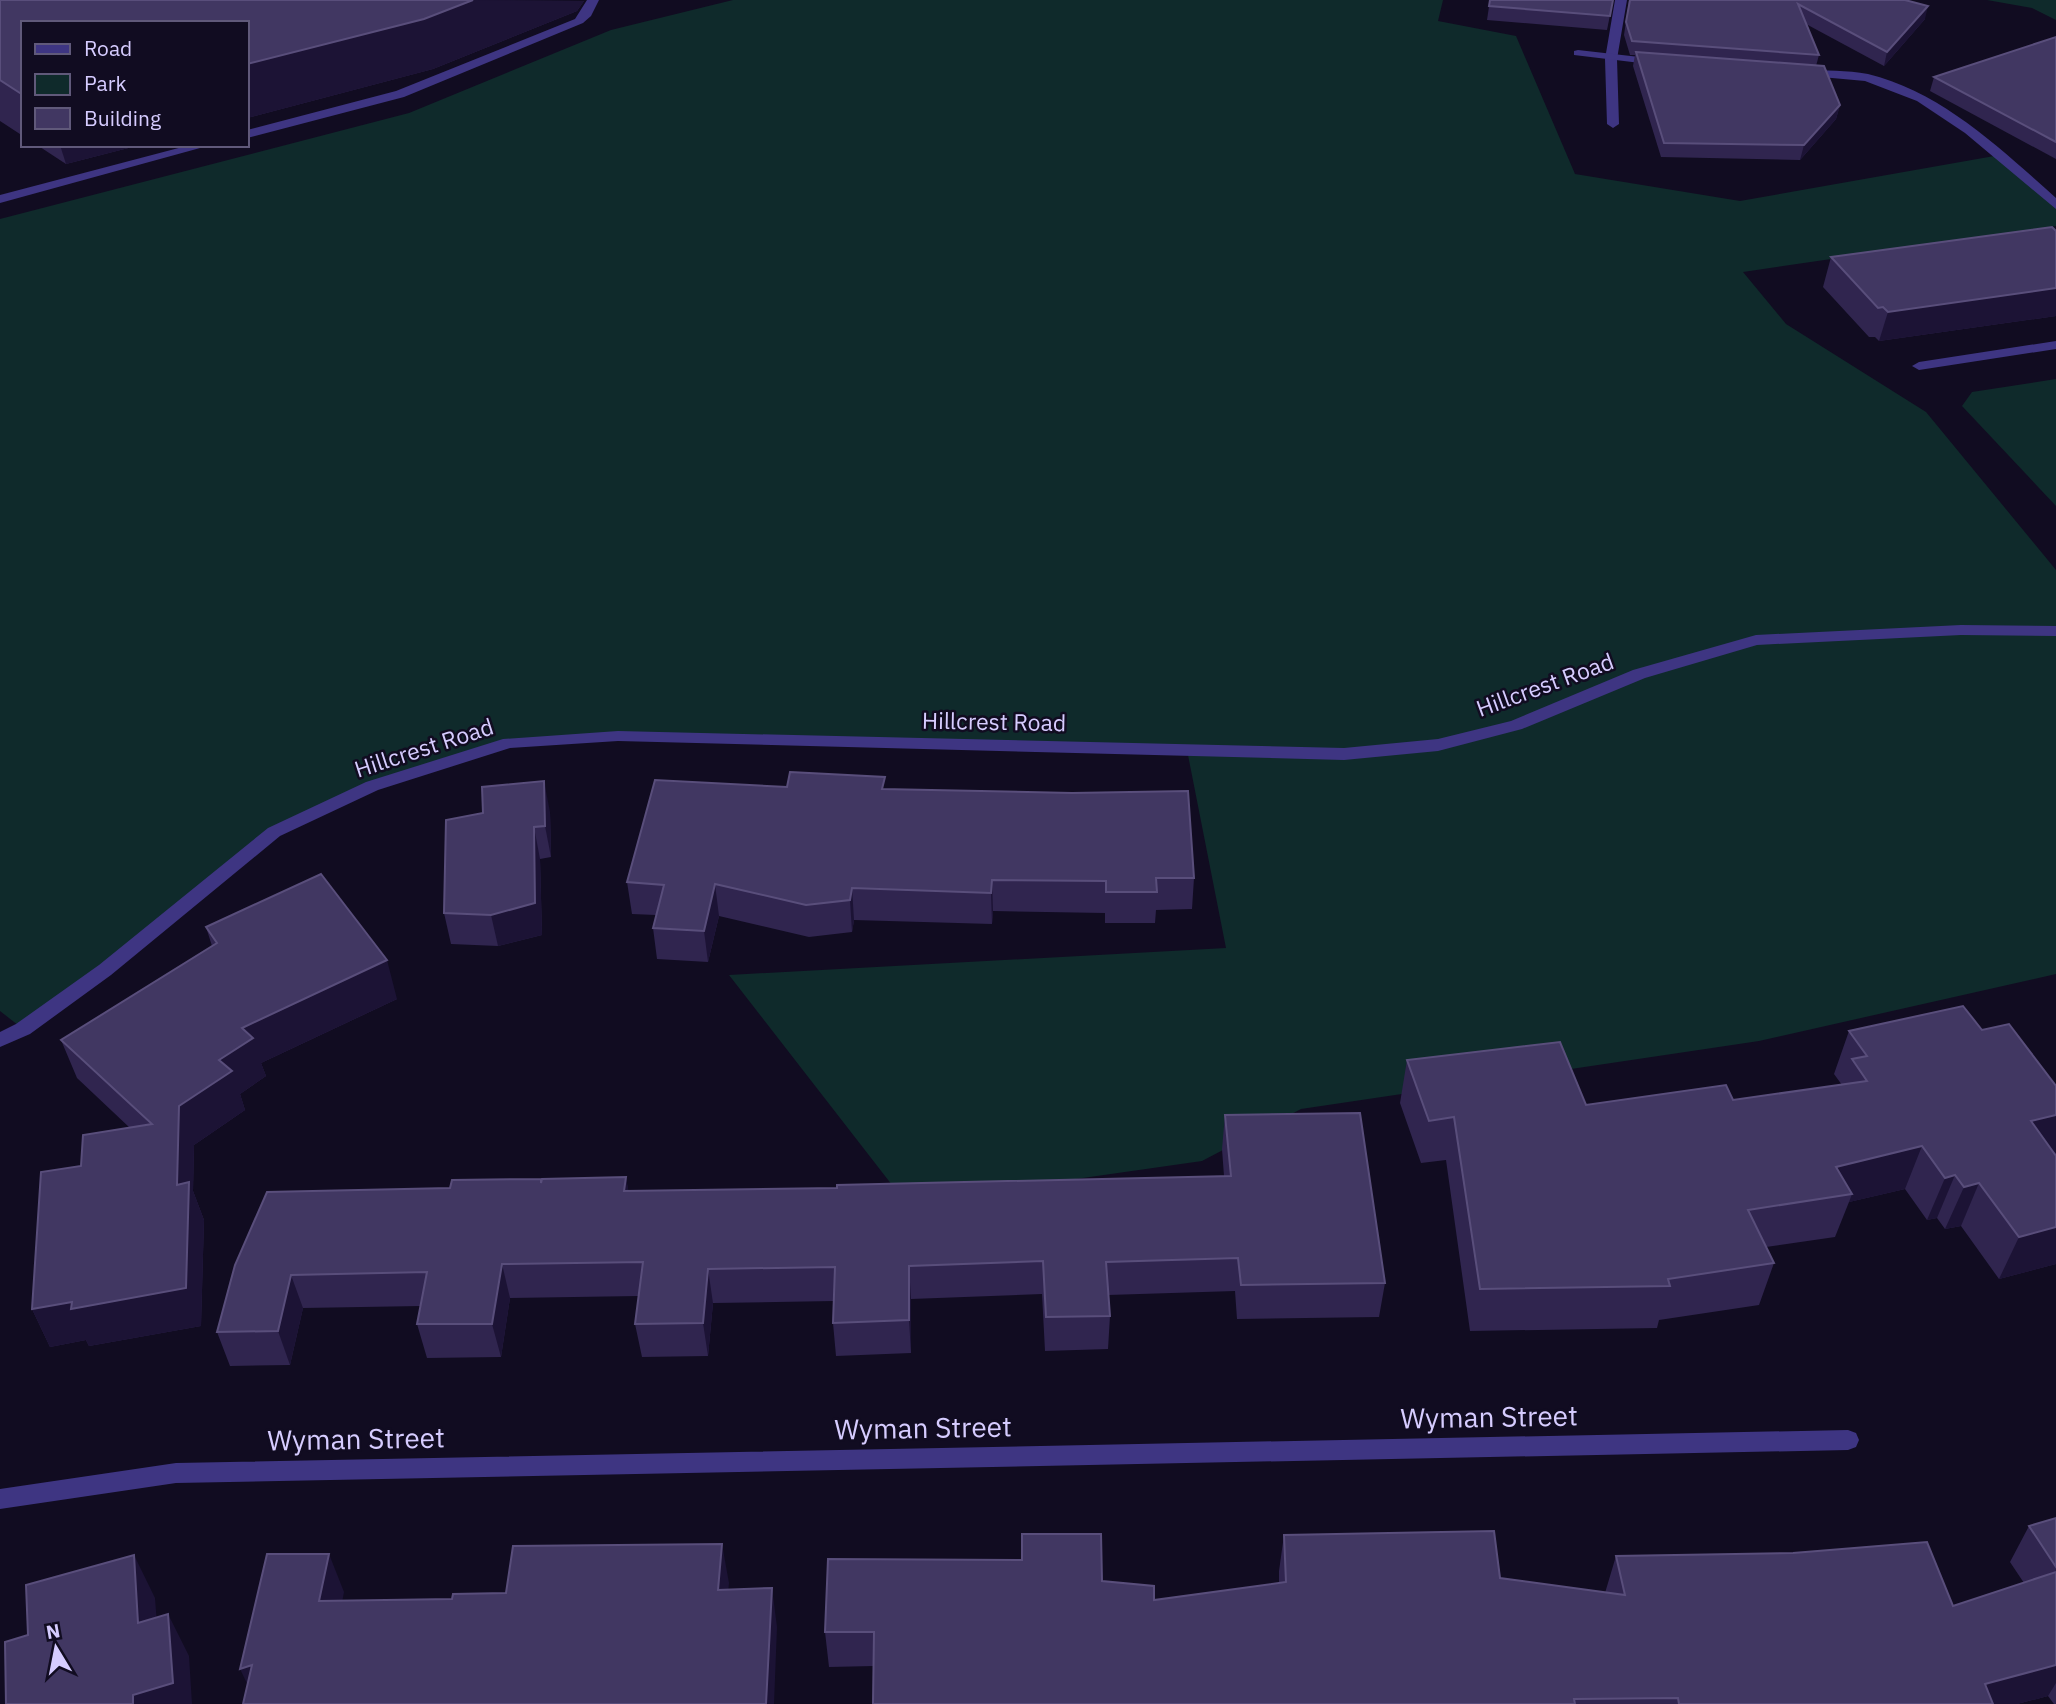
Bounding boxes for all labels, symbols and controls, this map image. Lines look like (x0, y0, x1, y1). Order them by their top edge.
legend (21, 21, 248, 147)
text: Road (84, 34, 132, 62)
text: Park (84, 69, 127, 97)
text: Building (84, 104, 161, 132)
street label: Hillcrest Road (1472, 645, 1618, 723)
street label: Hillcrest Road (922, 705, 1066, 737)
street label: Hillcrest Road (350, 710, 497, 784)
street label: Wyman Street (1400, 1396, 1578, 1437)
street label: Wyman Street (834, 1407, 1012, 1448)
street label: Wyman Street (267, 1418, 445, 1459)
north arrow (21, 1613, 91, 1683)
text: N (44, 1618, 62, 1644)

